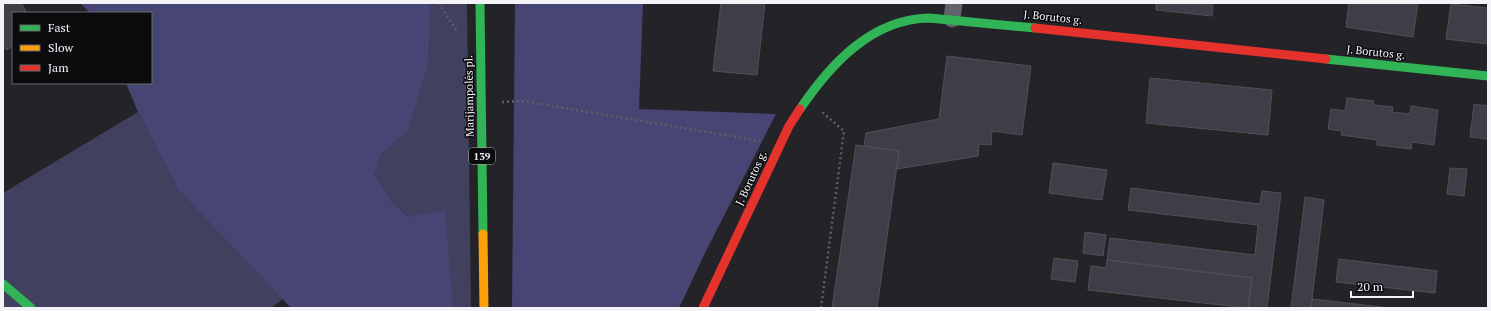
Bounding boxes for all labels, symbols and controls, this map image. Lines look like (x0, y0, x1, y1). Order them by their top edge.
street label: J. Borutos g. (1023, 7, 1083, 27)
legend (12, 12, 152, 84)
text: Fast (48, 20, 71, 35)
text: Slow (48, 40, 74, 55)
street label: J. Borutos g. (1346, 42, 1406, 62)
street label: Marijampolės pl. (461, 55, 477, 137)
text: Jam (48, 60, 69, 75)
road number: 139 (469, 148, 495, 164)
street label: J. Borutos g. (732, 148, 770, 208)
scale bar (1351, 273, 1413, 299)
text: 20 m (1357, 279, 1384, 294)

